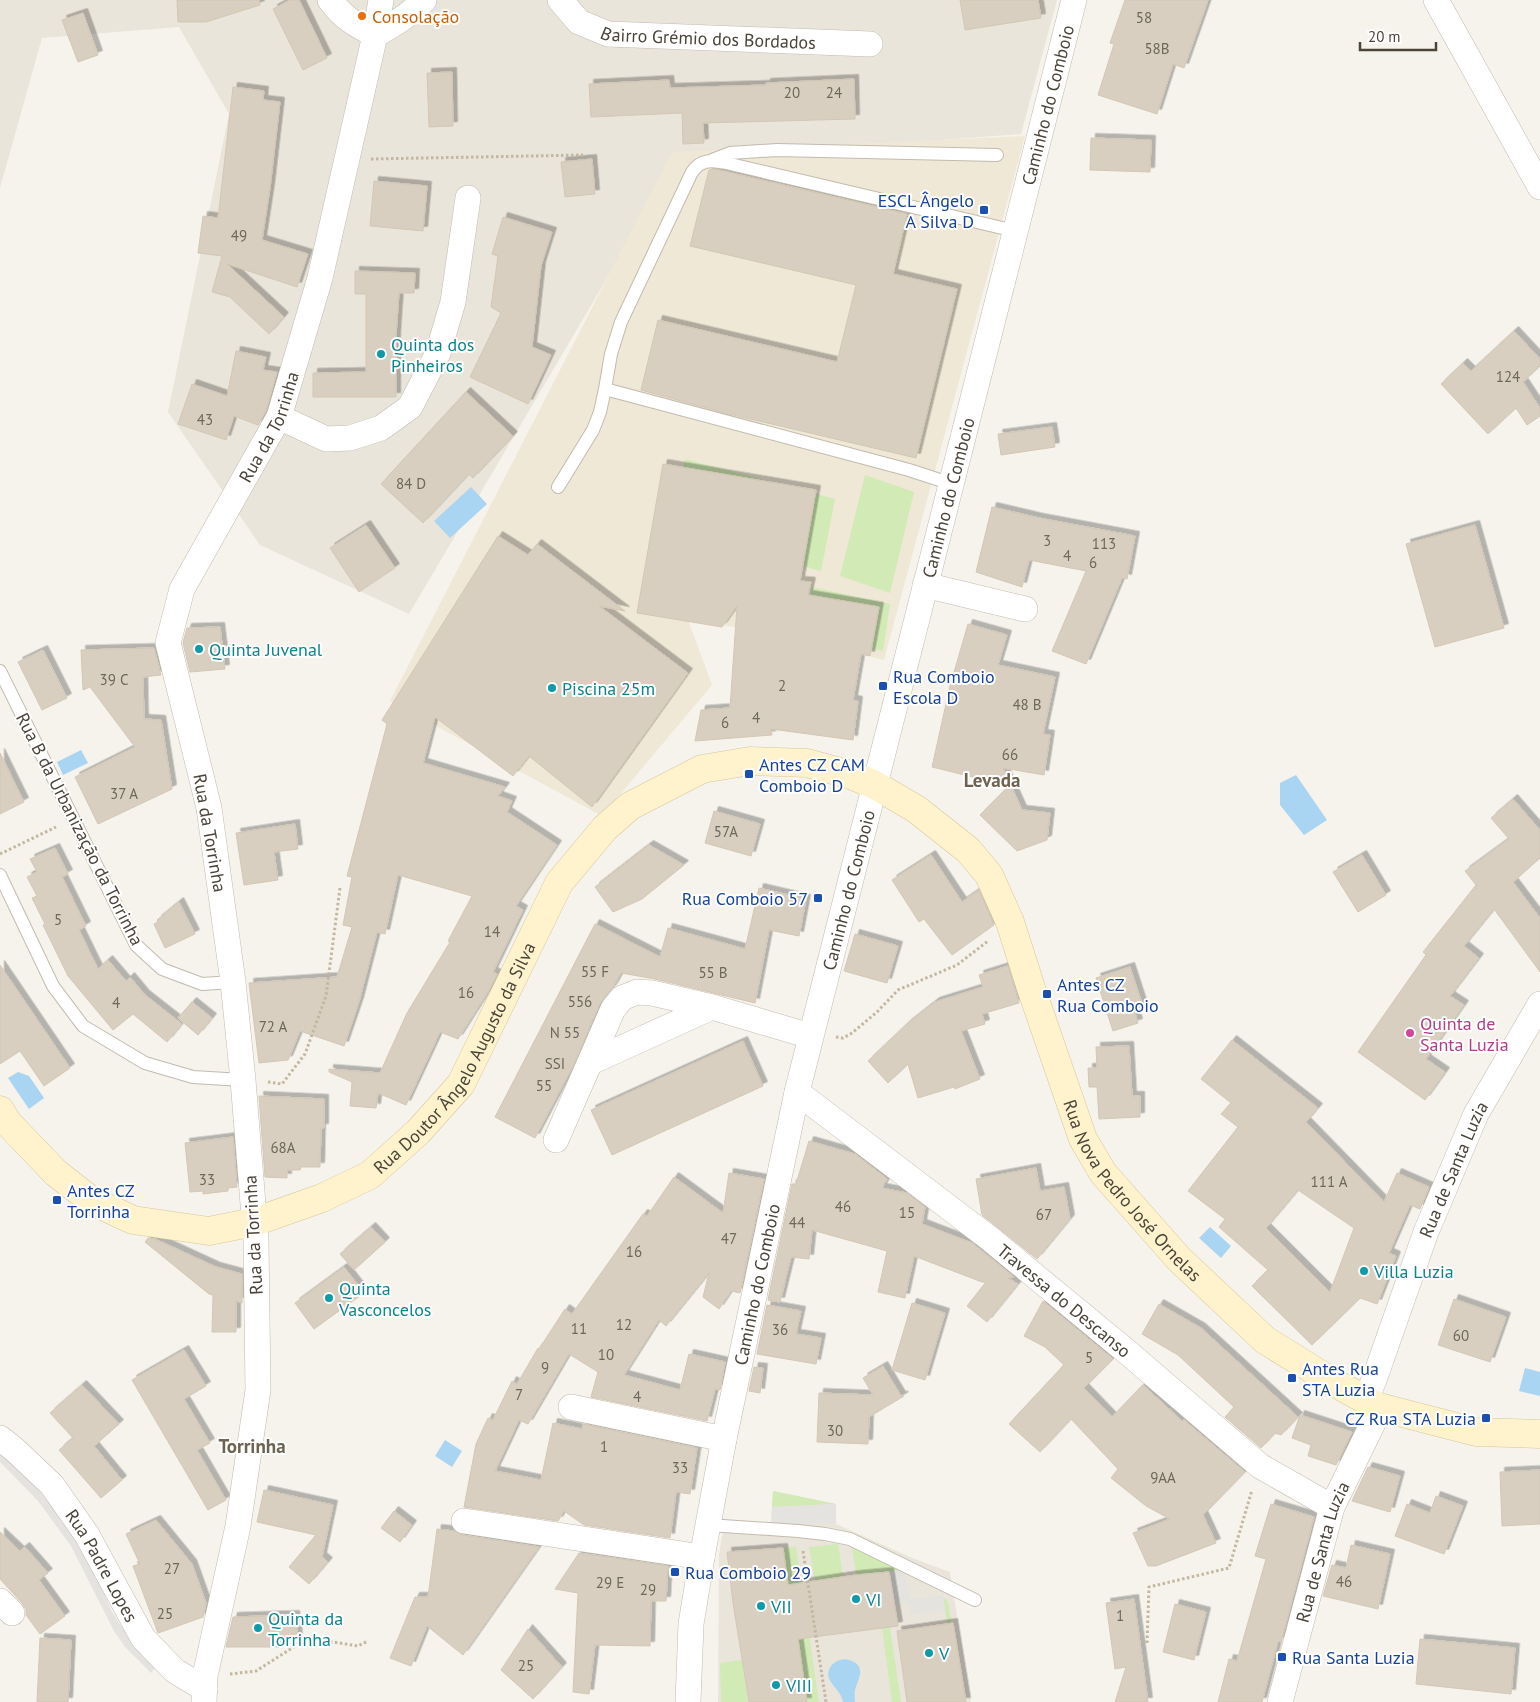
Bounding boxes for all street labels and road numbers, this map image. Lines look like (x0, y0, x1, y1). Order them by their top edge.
street label: Bairro Grémio dos Bordados (597, 21, 816, 53)
street label: Caminho do Comboio (1016, 22, 1079, 187)
street label: Rua da Torrinha (233, 369, 303, 486)
street label: Caminho do Comboio (916, 415, 979, 580)
street label: Rua B da Urbanização da Torrinha (11, 709, 149, 949)
street label: Rua da Torrinha (188, 772, 232, 894)
street label: Caminho do Comboio (817, 807, 880, 973)
street label: Rua Doutor Ângelo Augusto da Silva (368, 938, 540, 1178)
street label: Rua Nova Pedro José Ornelas (1059, 1096, 1207, 1286)
street label: Rua de Santa Luzia (1414, 1097, 1493, 1241)
street label: Rua da Torrinha (238, 1175, 268, 1295)
street label: Caminho do Comboio (728, 1202, 785, 1367)
street label: Travessa do Descanso (993, 1238, 1136, 1362)
street label: Rua de Santa Luzia (1290, 1477, 1354, 1625)
street label: Rua Padre Lopes (61, 1504, 143, 1626)

